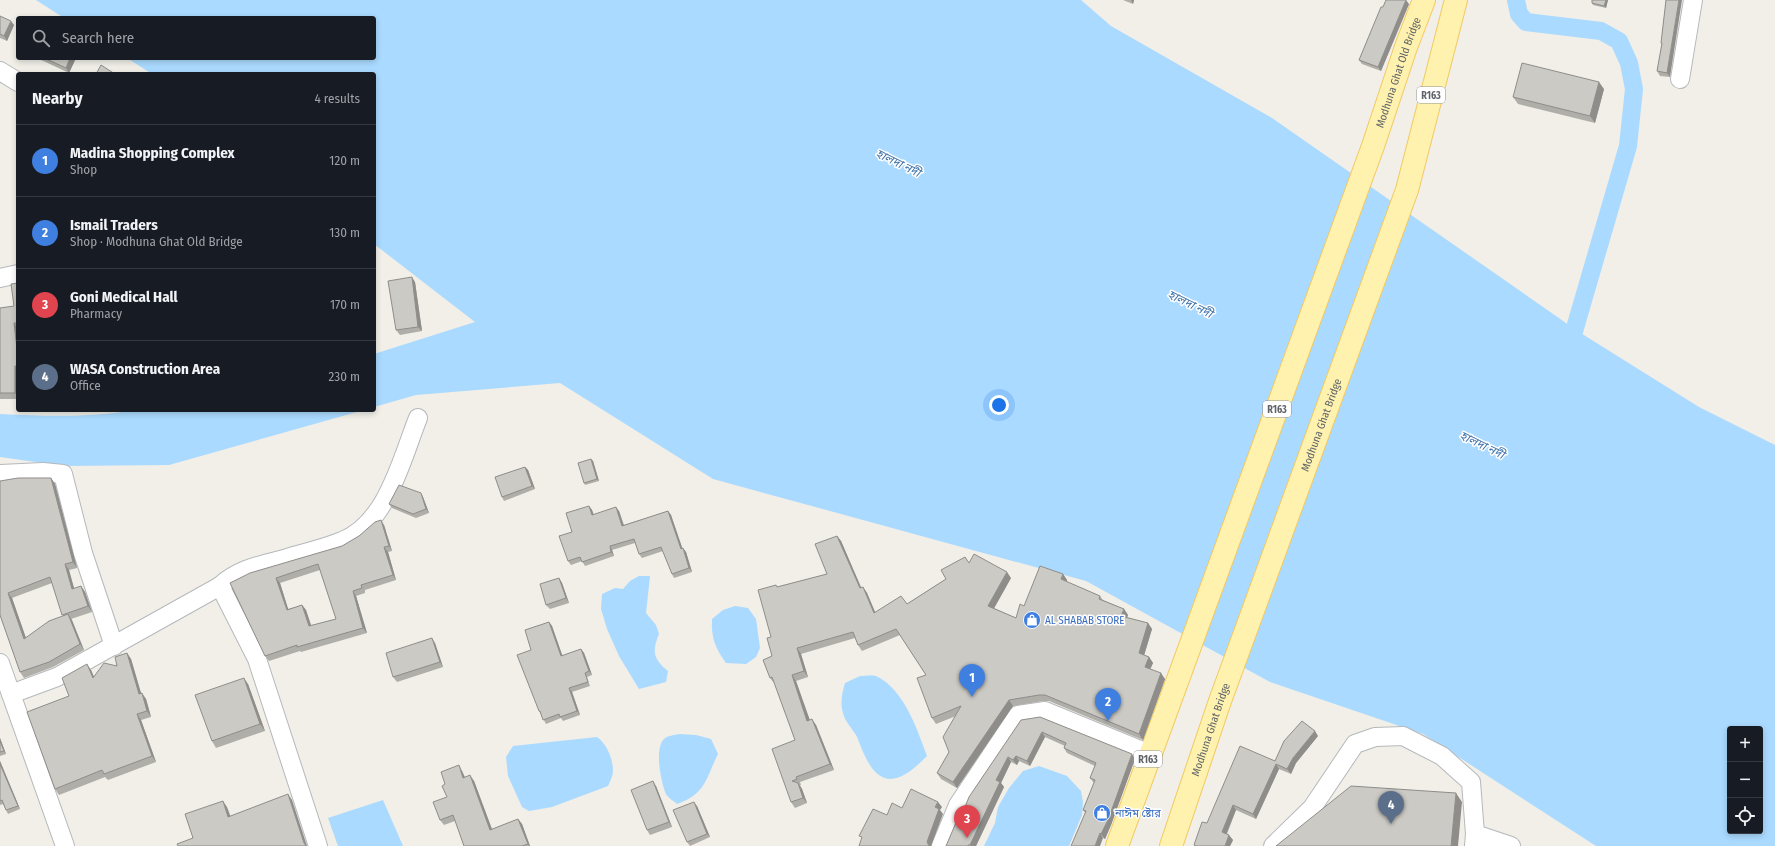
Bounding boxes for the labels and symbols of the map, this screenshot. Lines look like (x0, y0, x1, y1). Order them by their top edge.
street label: Modhuna Ghat Old Bridge (1374, 16, 1424, 130)
road number: R163 (1417, 87, 1445, 103)
water label: হালদা নদী (873, 146, 925, 181)
water label: হালদা নদী (1165, 287, 1217, 322)
street label: Modhuna Ghat Bridge (1299, 377, 1344, 473)
your location (989, 395, 1009, 415)
road number: R163 (1263, 401, 1291, 417)
water label: হালদা নদী (1457, 428, 1509, 463)
shop icon: AL SHABAB STORE (1022, 610, 1042, 630)
place label: AL SHABAB STORE (1045, 614, 1125, 627)
pin: 1 (959, 664, 985, 697)
street label: Modhuna Ghat Bridge (1189, 681, 1233, 778)
pin: 2 (1095, 688, 1121, 721)
road number: R163 (1134, 751, 1162, 767)
pin: 4 (1378, 791, 1404, 824)
shop icon: নাঈম ষ্টোর (1092, 803, 1112, 823)
pin: 3 (954, 805, 980, 838)
place label: নাঈম ষ্টোর (1114, 807, 1161, 820)

